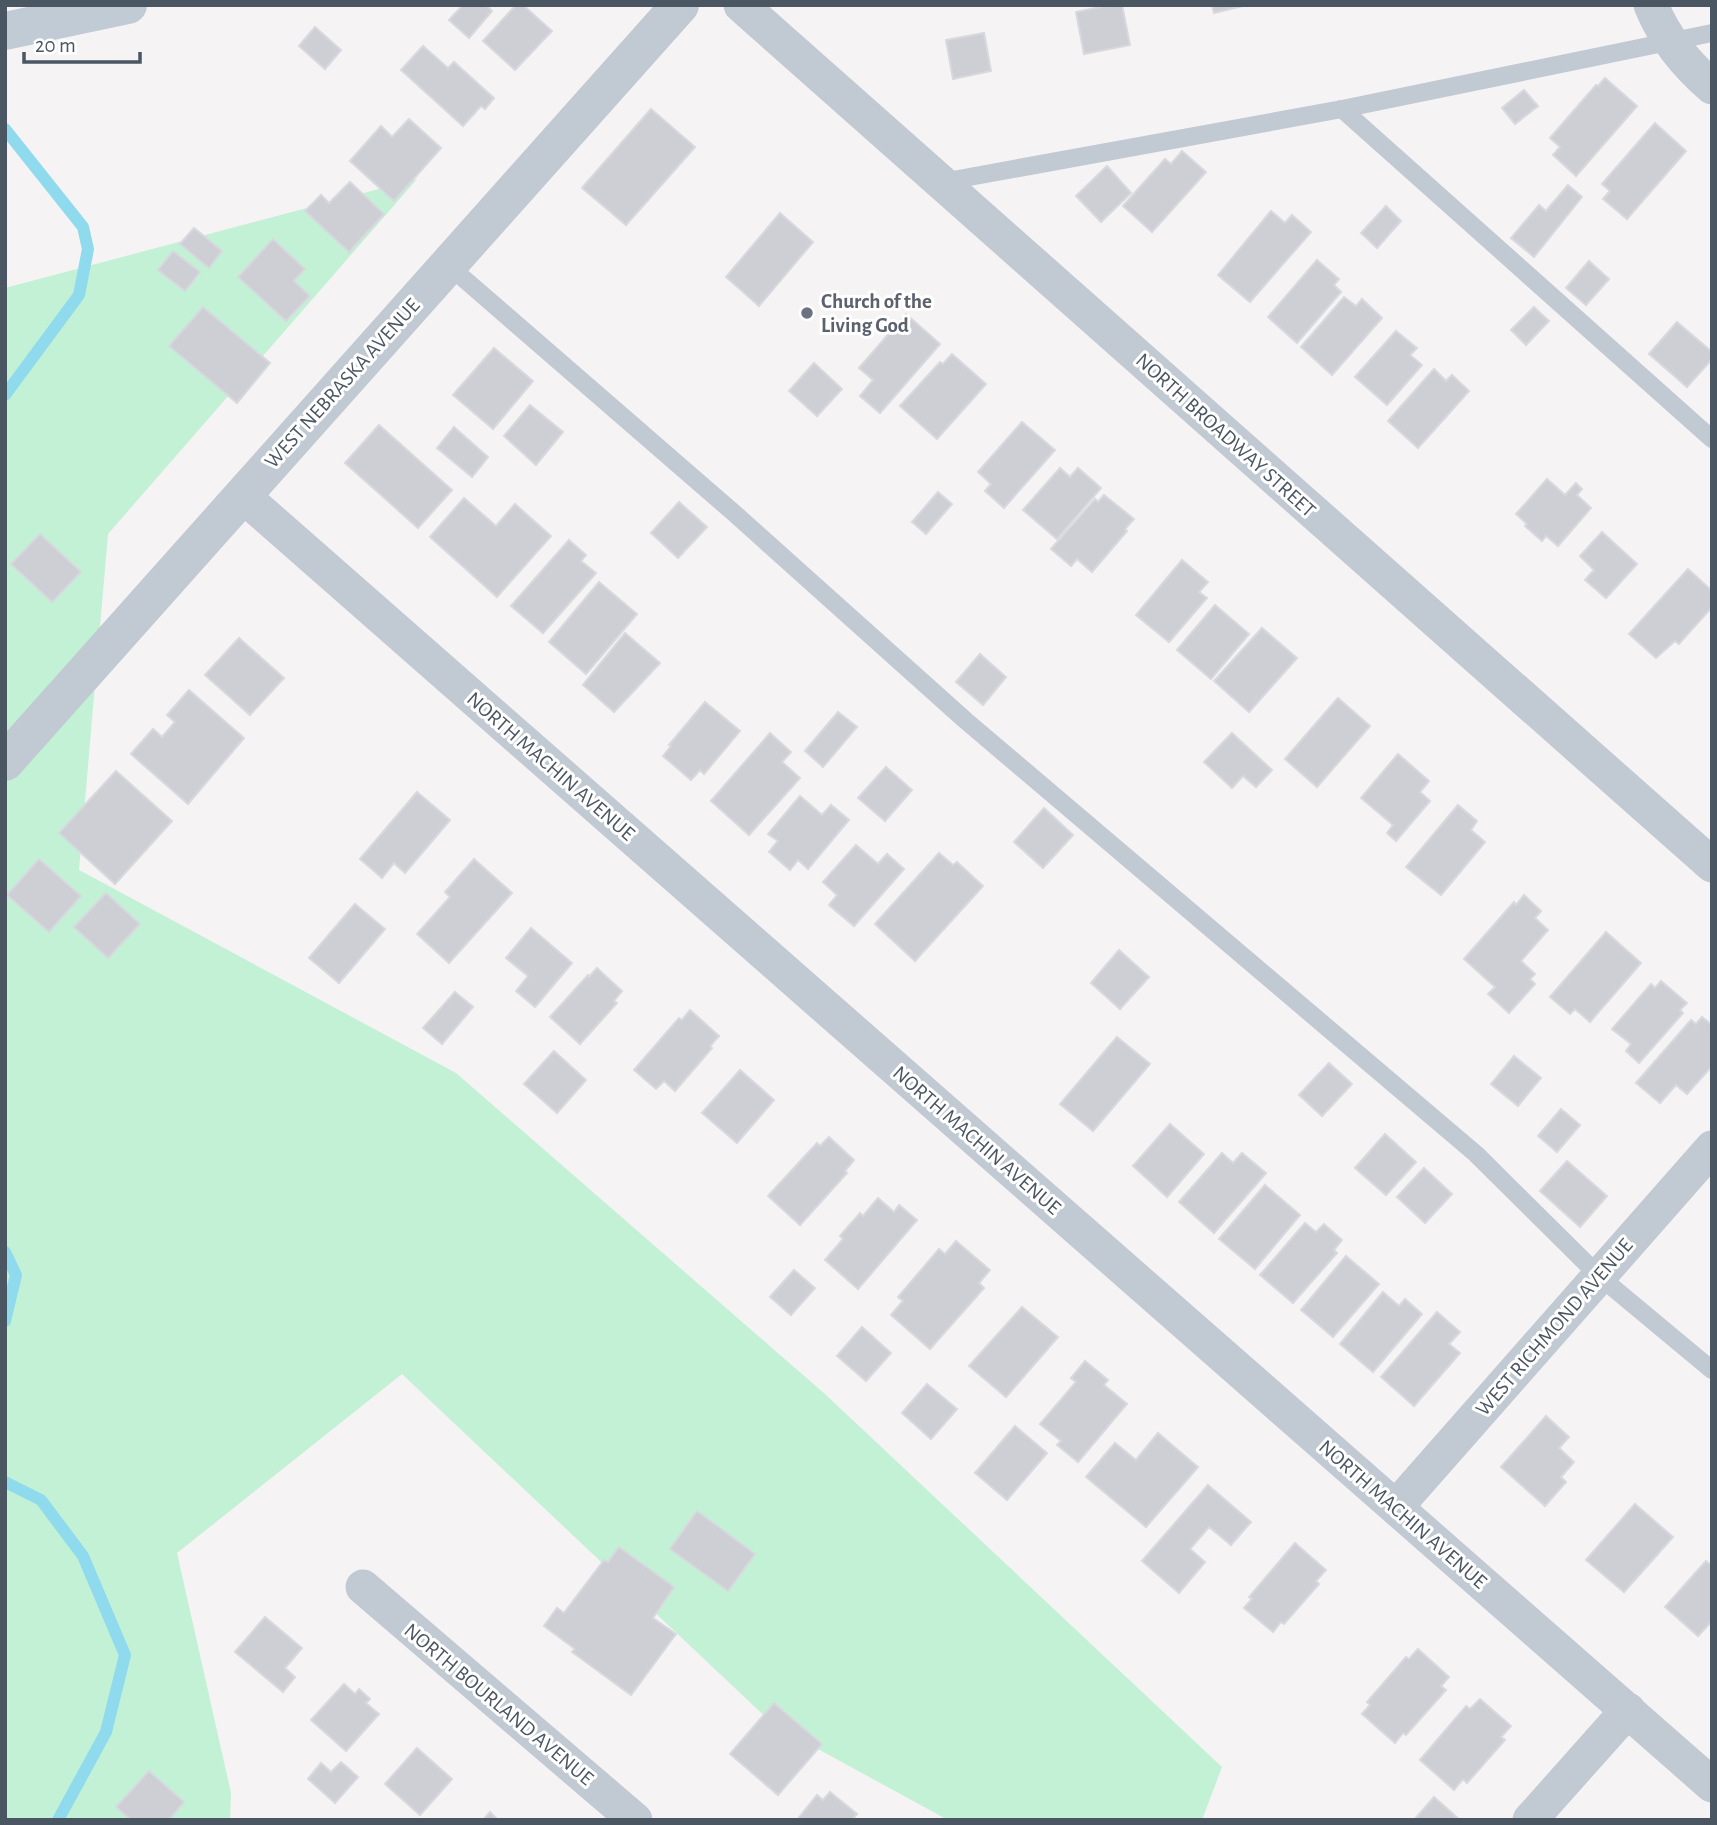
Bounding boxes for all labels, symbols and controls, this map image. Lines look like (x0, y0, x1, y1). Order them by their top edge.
scale bar (24, 21, 140, 65)
text: 20 m (35, 35, 76, 56)
place label: Church of the Living God (821, 291, 932, 336)
street label: WEST NEBRASKA AVENUE (261, 295, 424, 472)
marker: Church of the Living God (799, 305, 815, 321)
street label: NORTH BROADWAY STREET (1132, 349, 1319, 521)
street label: NORTH MACHIN AVENUE (463, 688, 639, 845)
street label: NORTH MACHIN AVENUE (889, 1062, 1065, 1219)
street label: WEST RICHMOND AVENUE (1472, 1235, 1637, 1420)
street label: NORTH MACHIN AVENUE (1315, 1436, 1491, 1593)
street label: NORTH BOURLAND AVENUE (400, 1619, 597, 1789)

